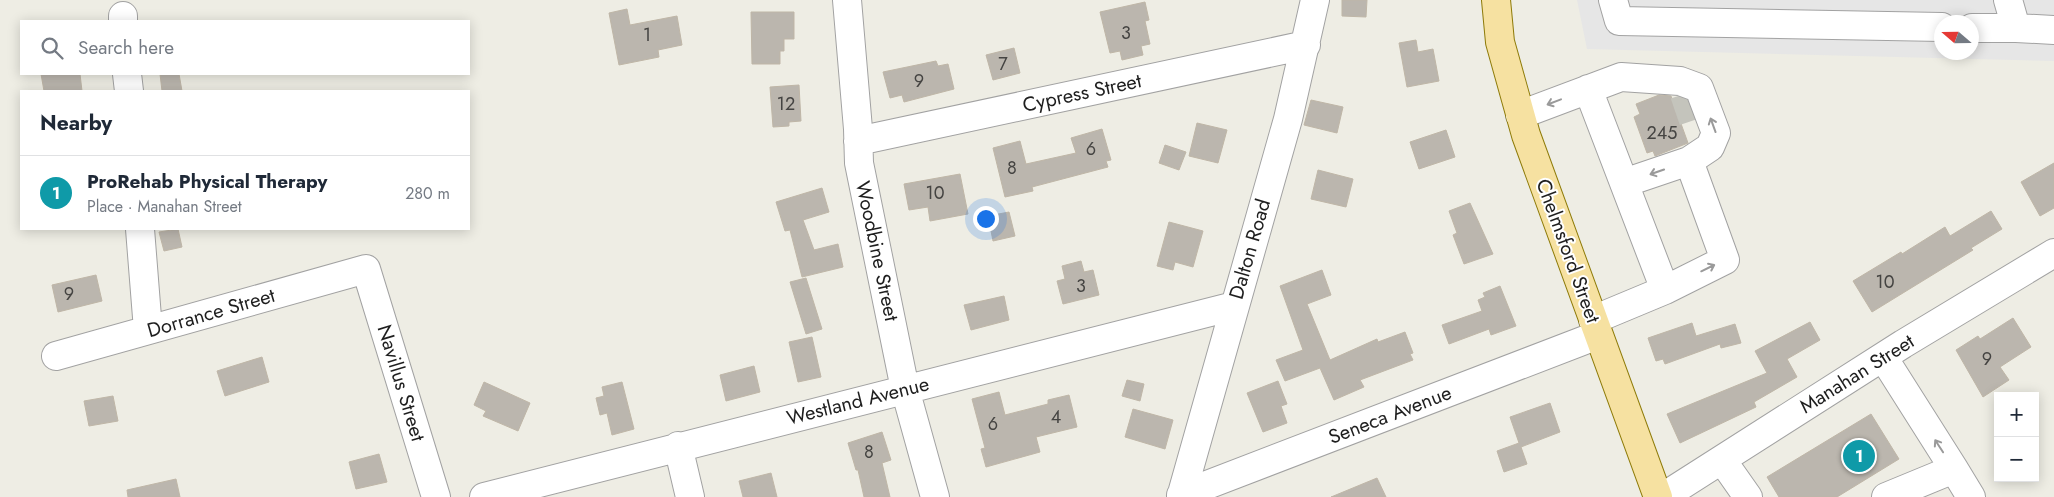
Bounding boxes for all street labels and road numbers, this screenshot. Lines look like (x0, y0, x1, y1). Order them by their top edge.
street label: Cypress Street (1020, 66, 1144, 120)
street label: Chelmsford Street (1528, 175, 1608, 327)
street label: Woodbine Street (848, 178, 906, 324)
street label: Dalton Road (1222, 195, 1278, 303)
street label: Dorrance Street (144, 281, 279, 345)
street label: Navillus Street (370, 321, 433, 445)
street label: Manahan Street (1794, 327, 1920, 421)
street label: Westland Avenue (784, 369, 932, 433)
street label: Seneca Avenue (1324, 378, 1456, 452)

